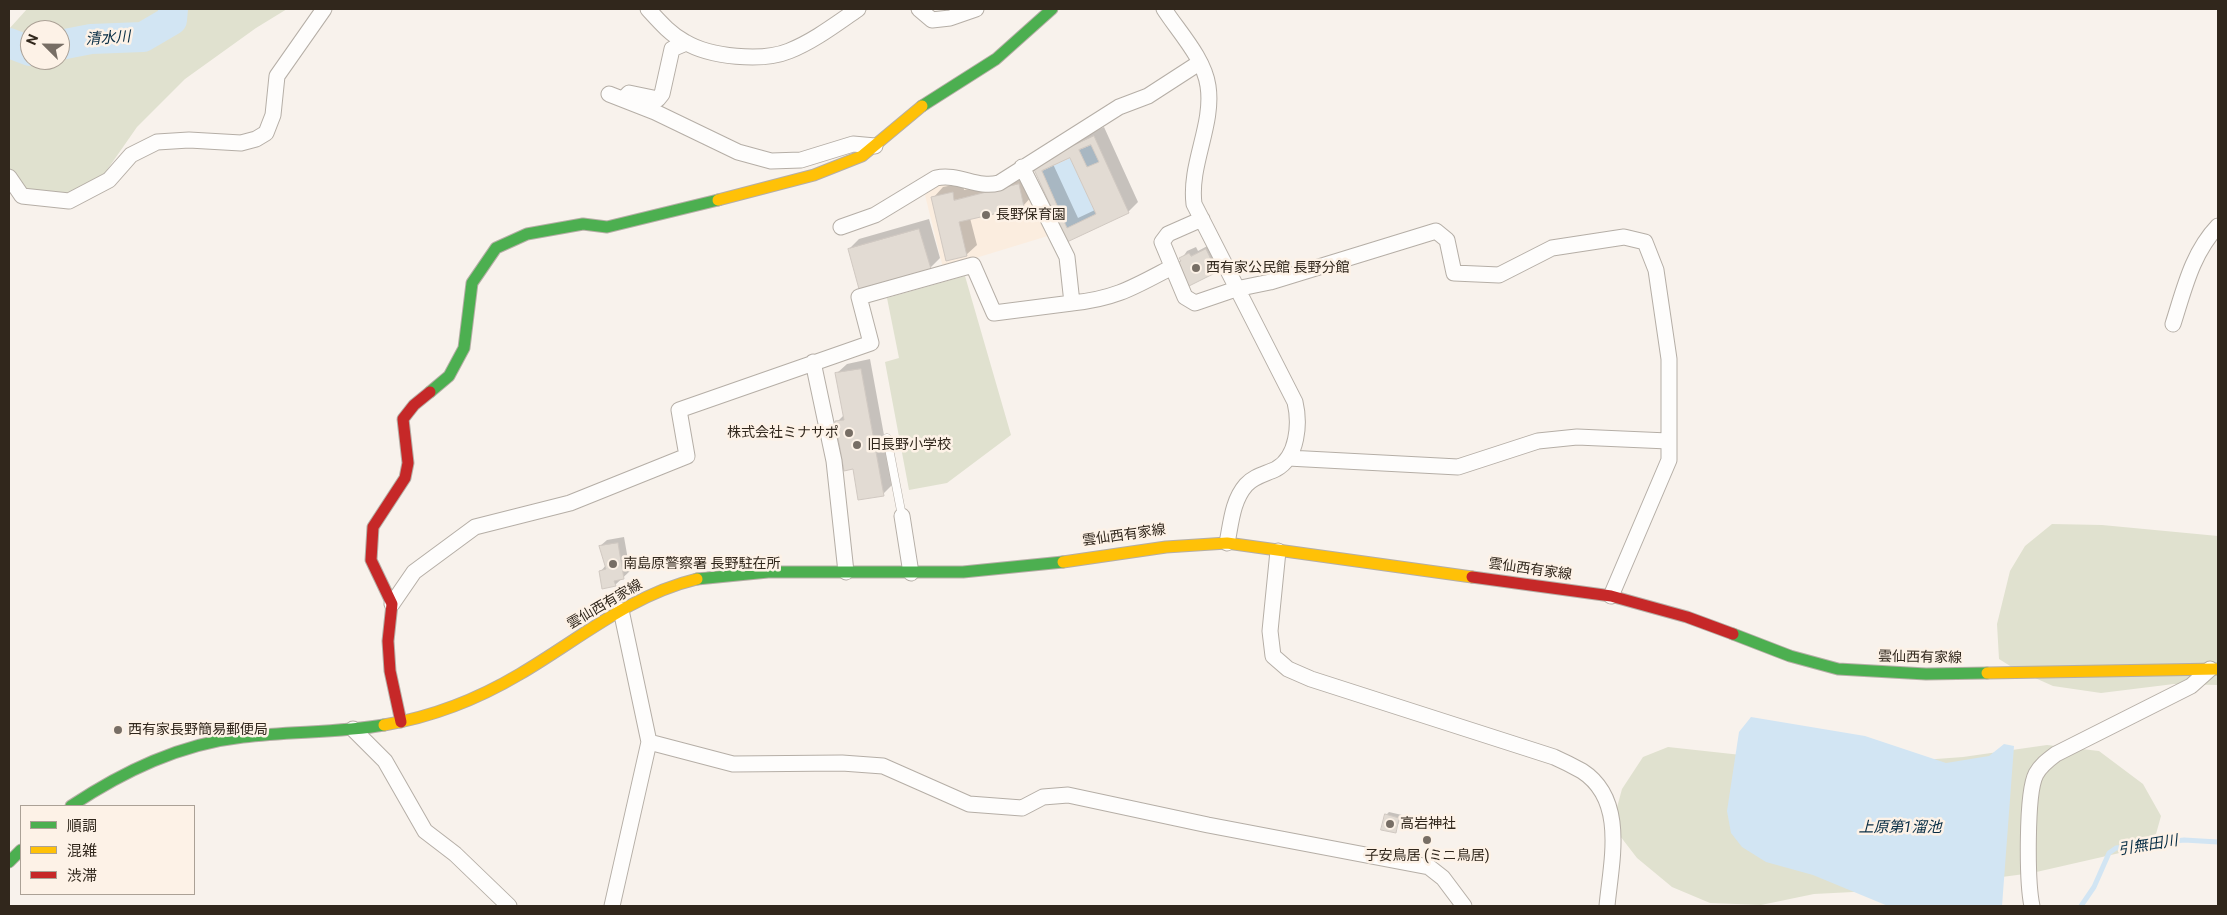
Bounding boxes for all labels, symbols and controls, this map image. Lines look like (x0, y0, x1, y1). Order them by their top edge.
north arrow (20, 20, 70, 70)
water label: 清水川 (85, 28, 131, 50)
text: N (23, 32, 41, 47)
place label: 長野保育園 (996, 207, 1066, 223)
marker: 長野保育園 (980, 209, 992, 221)
place label: 西有家公民館 長野分館 (1206, 260, 1349, 276)
marker: 西有家公民館 長野分館 (1190, 262, 1202, 274)
place label: 株式会社ミナサポ (727, 425, 839, 441)
marker: 株式会社ミナサポ (843, 427, 855, 439)
place label: 旧長野小学校 (867, 437, 951, 453)
marker: 旧長野小学校 (851, 439, 863, 451)
street label: 雲仙西有家線 (1081, 522, 1167, 550)
place label: 南島原警察署 長野駐在所 (623, 556, 780, 572)
street label: 雲仙西有家線 (1487, 556, 1573, 584)
marker: 南島原警察署 長野駐在所 (607, 558, 619, 570)
street label: 雲仙西有家線 (564, 577, 646, 633)
street label: 雲仙西有家線 (1878, 649, 1962, 667)
place label: 西有家長野簡易郵便局 (128, 722, 268, 738)
marker: 西有家長野簡易郵便局 (112, 724, 124, 736)
legend (20, 805, 195, 895)
place label: 高岩神社 (1400, 816, 1456, 832)
text: 順調 (67, 817, 97, 835)
marker: 高岩神社 (1384, 818, 1396, 830)
water label: 上原第1溜池 (1858, 819, 1942, 837)
water label: 引無田川 (2117, 832, 2179, 860)
marker: 子安鳥居 (ミニ鳥居) (1421, 834, 1433, 846)
text: 混雑 (67, 842, 97, 860)
place label: 子安鳥居 (ミニ鳥居) (1364, 848, 1490, 864)
text: 渋滞 (67, 867, 97, 885)

